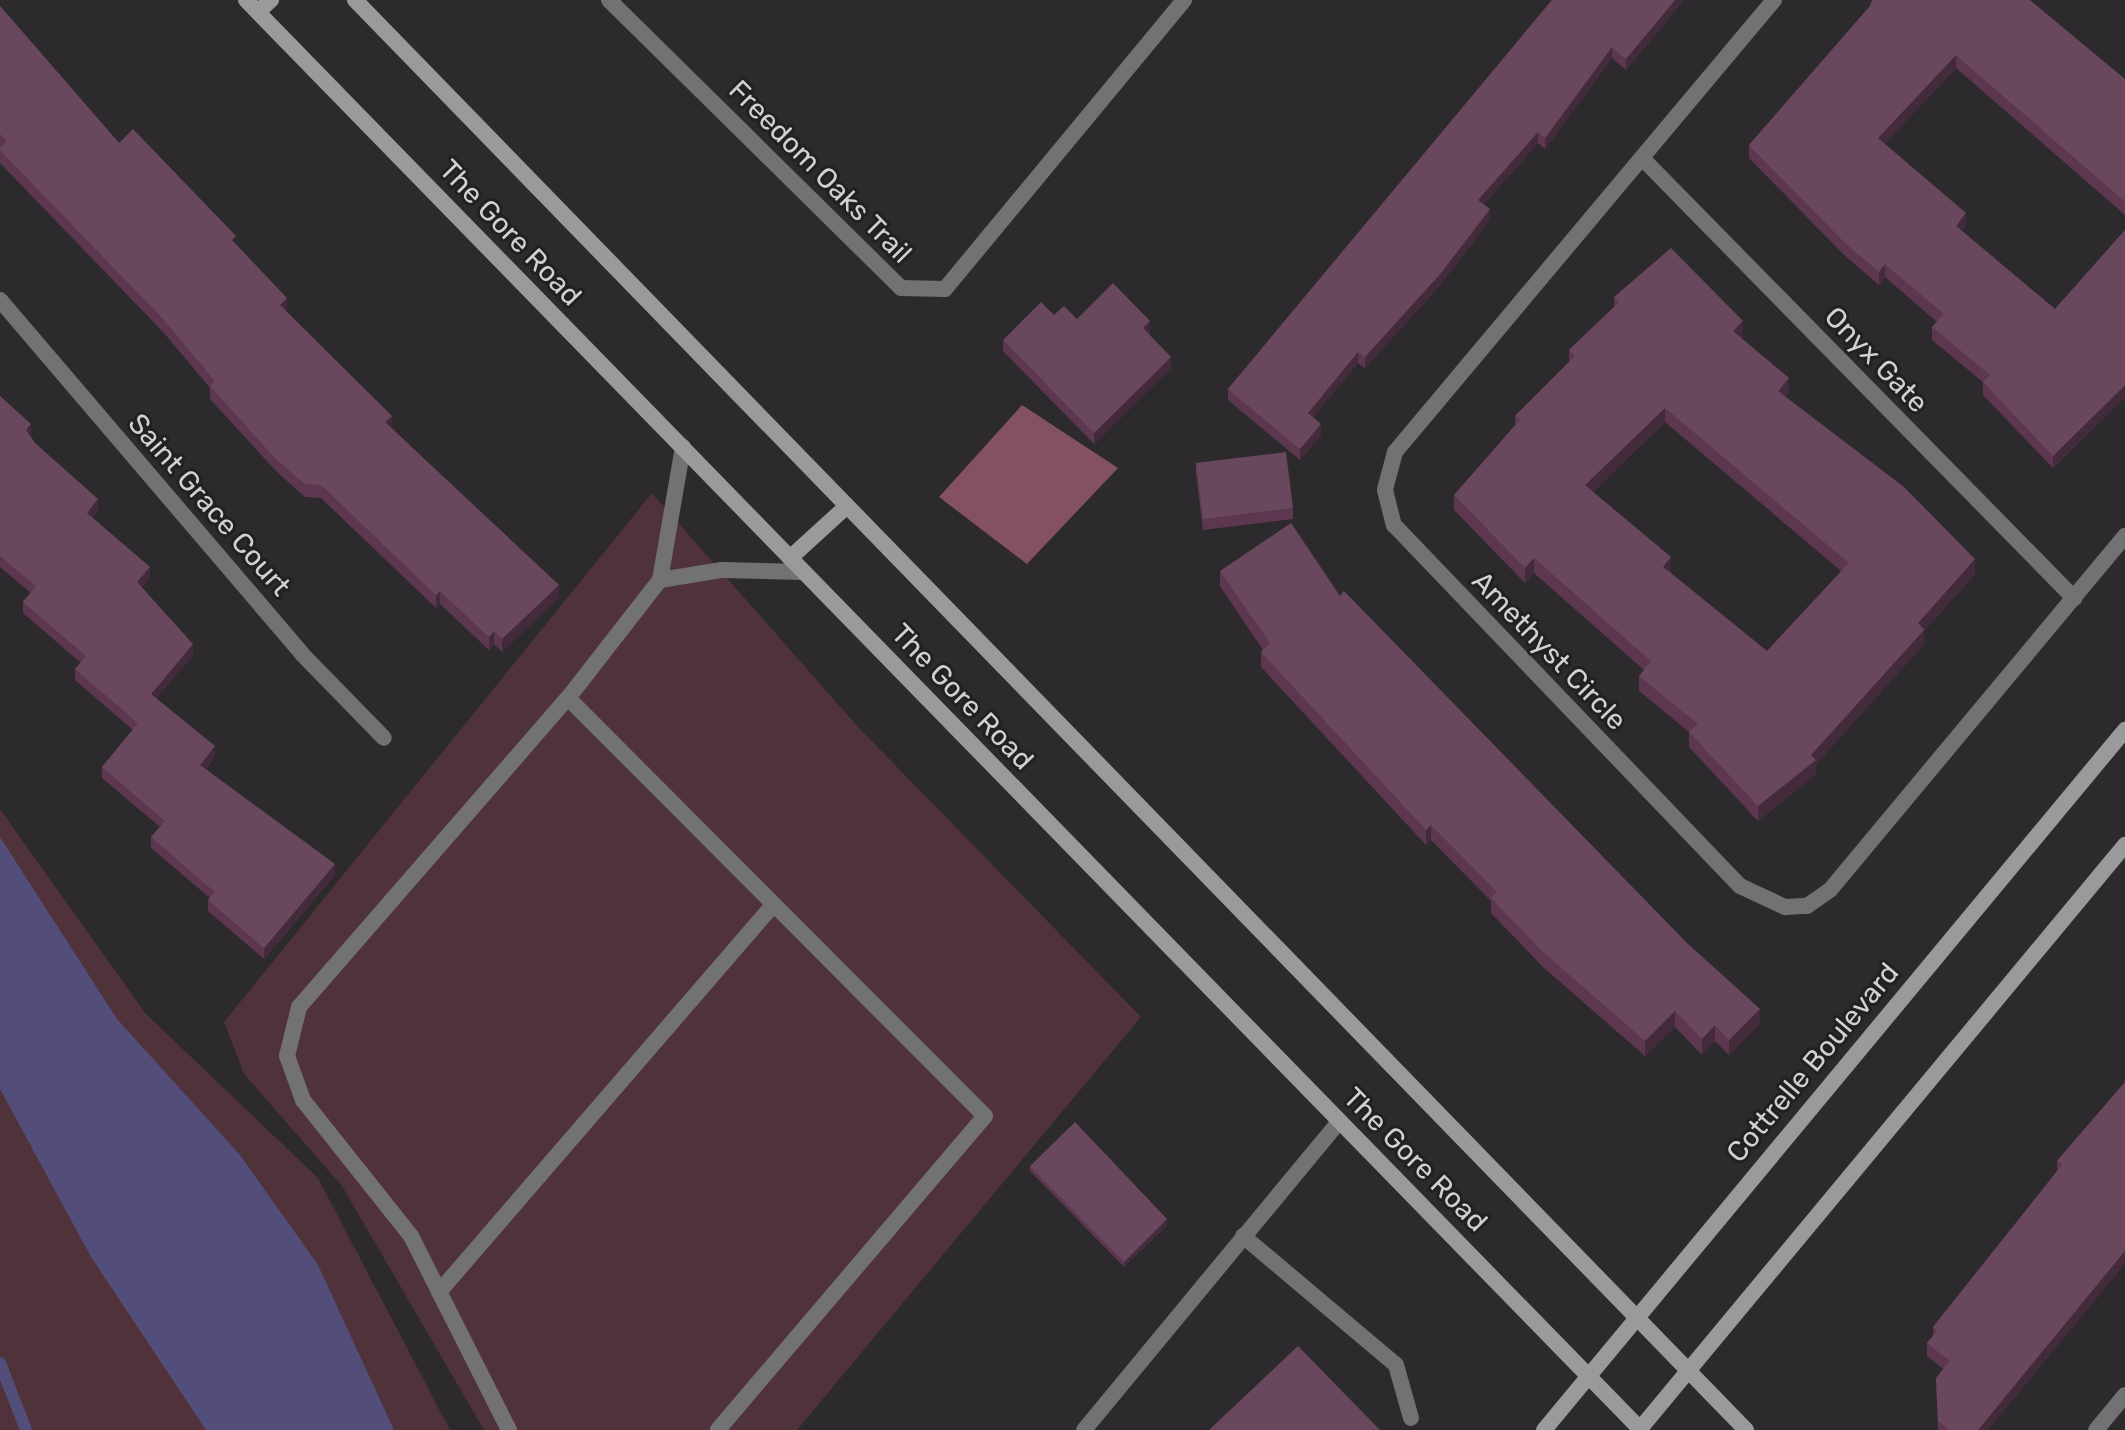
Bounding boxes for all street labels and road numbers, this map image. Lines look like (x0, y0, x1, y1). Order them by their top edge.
street label: Freedom Oaks Trail (721, 73, 919, 271)
street label: The Gore Road (432, 153, 588, 313)
street label: Onyx Gate (1817, 300, 1935, 420)
street label: Saint Grace Court (121, 407, 297, 603)
street label: Amethyst Circle (1465, 565, 1633, 737)
street label: The Gore Road (884, 617, 1040, 777)
street label: Cottrelle Boulevard (1720, 957, 1906, 1169)
street label: The Gore Road (1336, 1081, 1494, 1239)

